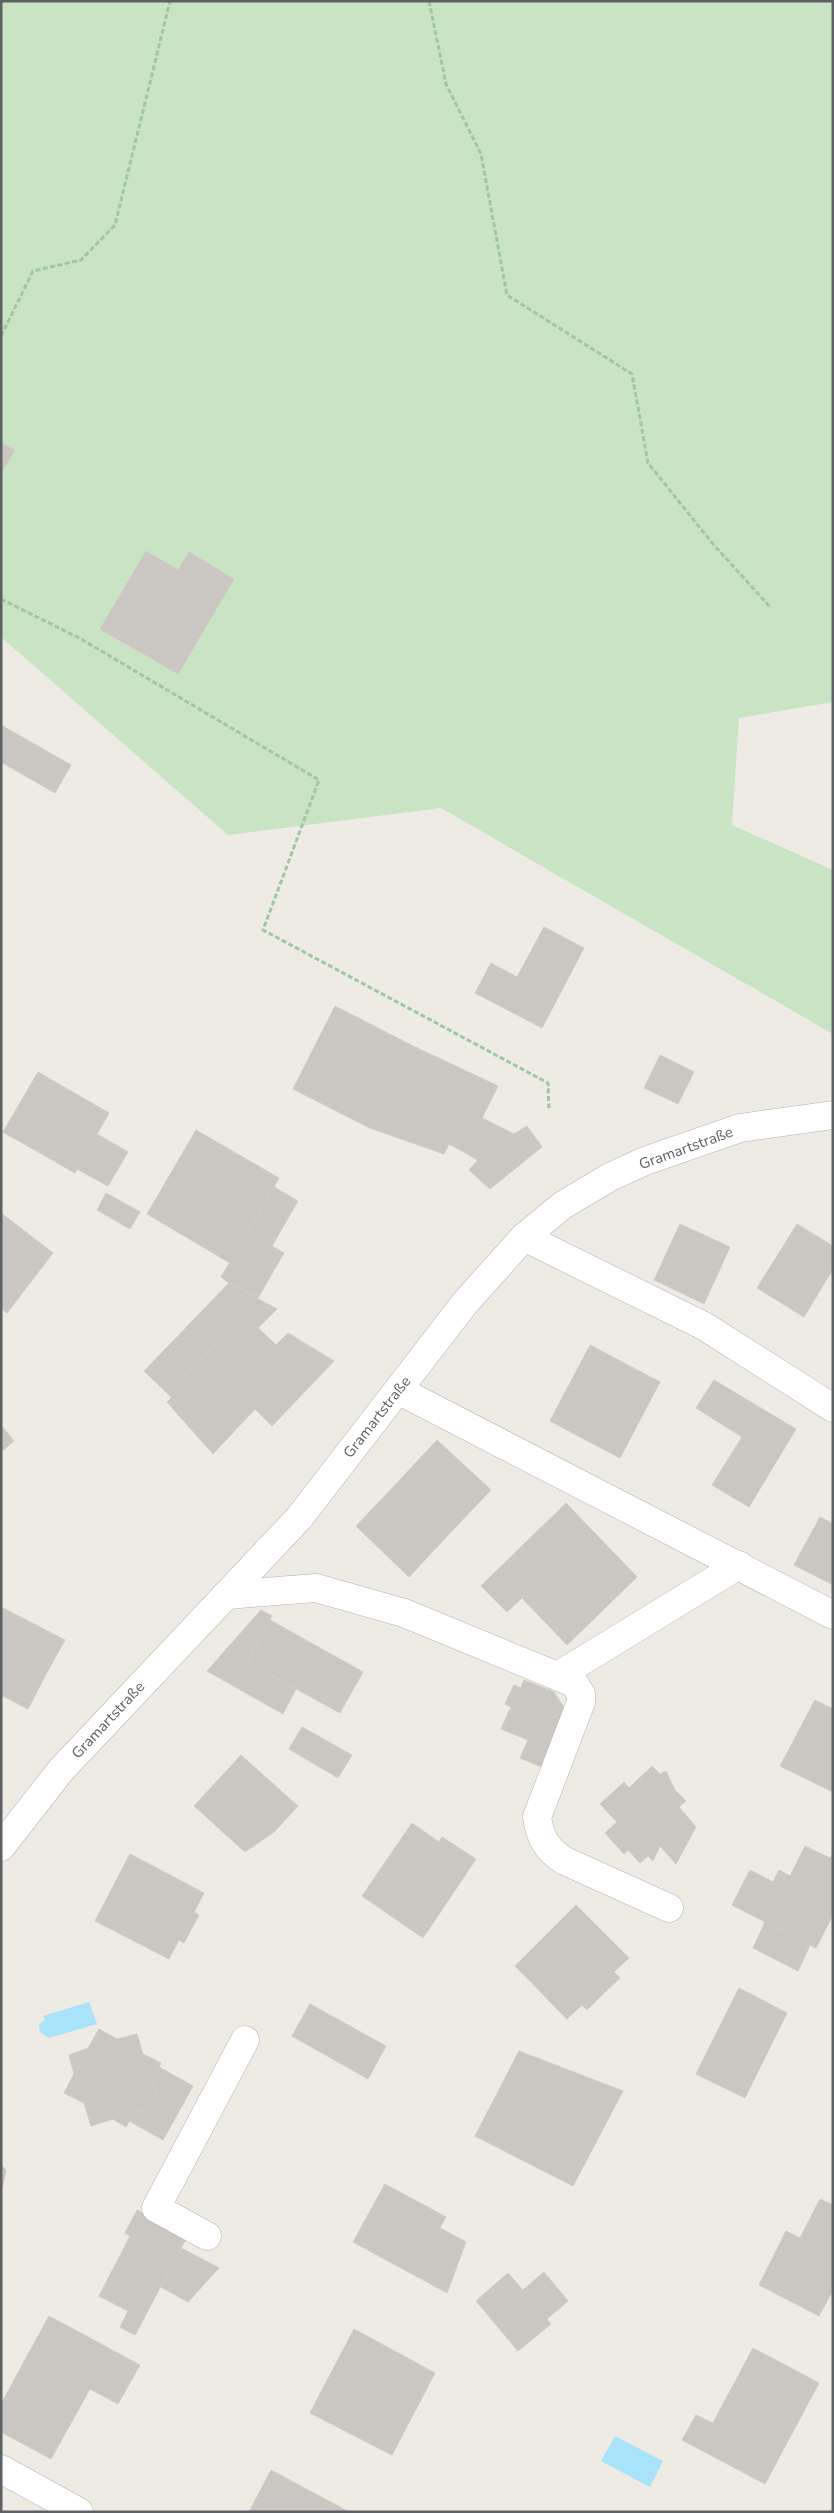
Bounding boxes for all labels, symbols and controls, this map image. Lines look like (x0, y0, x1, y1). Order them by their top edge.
street label: Gramartstraße (636, 1122, 736, 1174)
street label: Gramartstraße (339, 1372, 415, 1462)
street label: Gramartstraße (67, 1677, 149, 1763)

